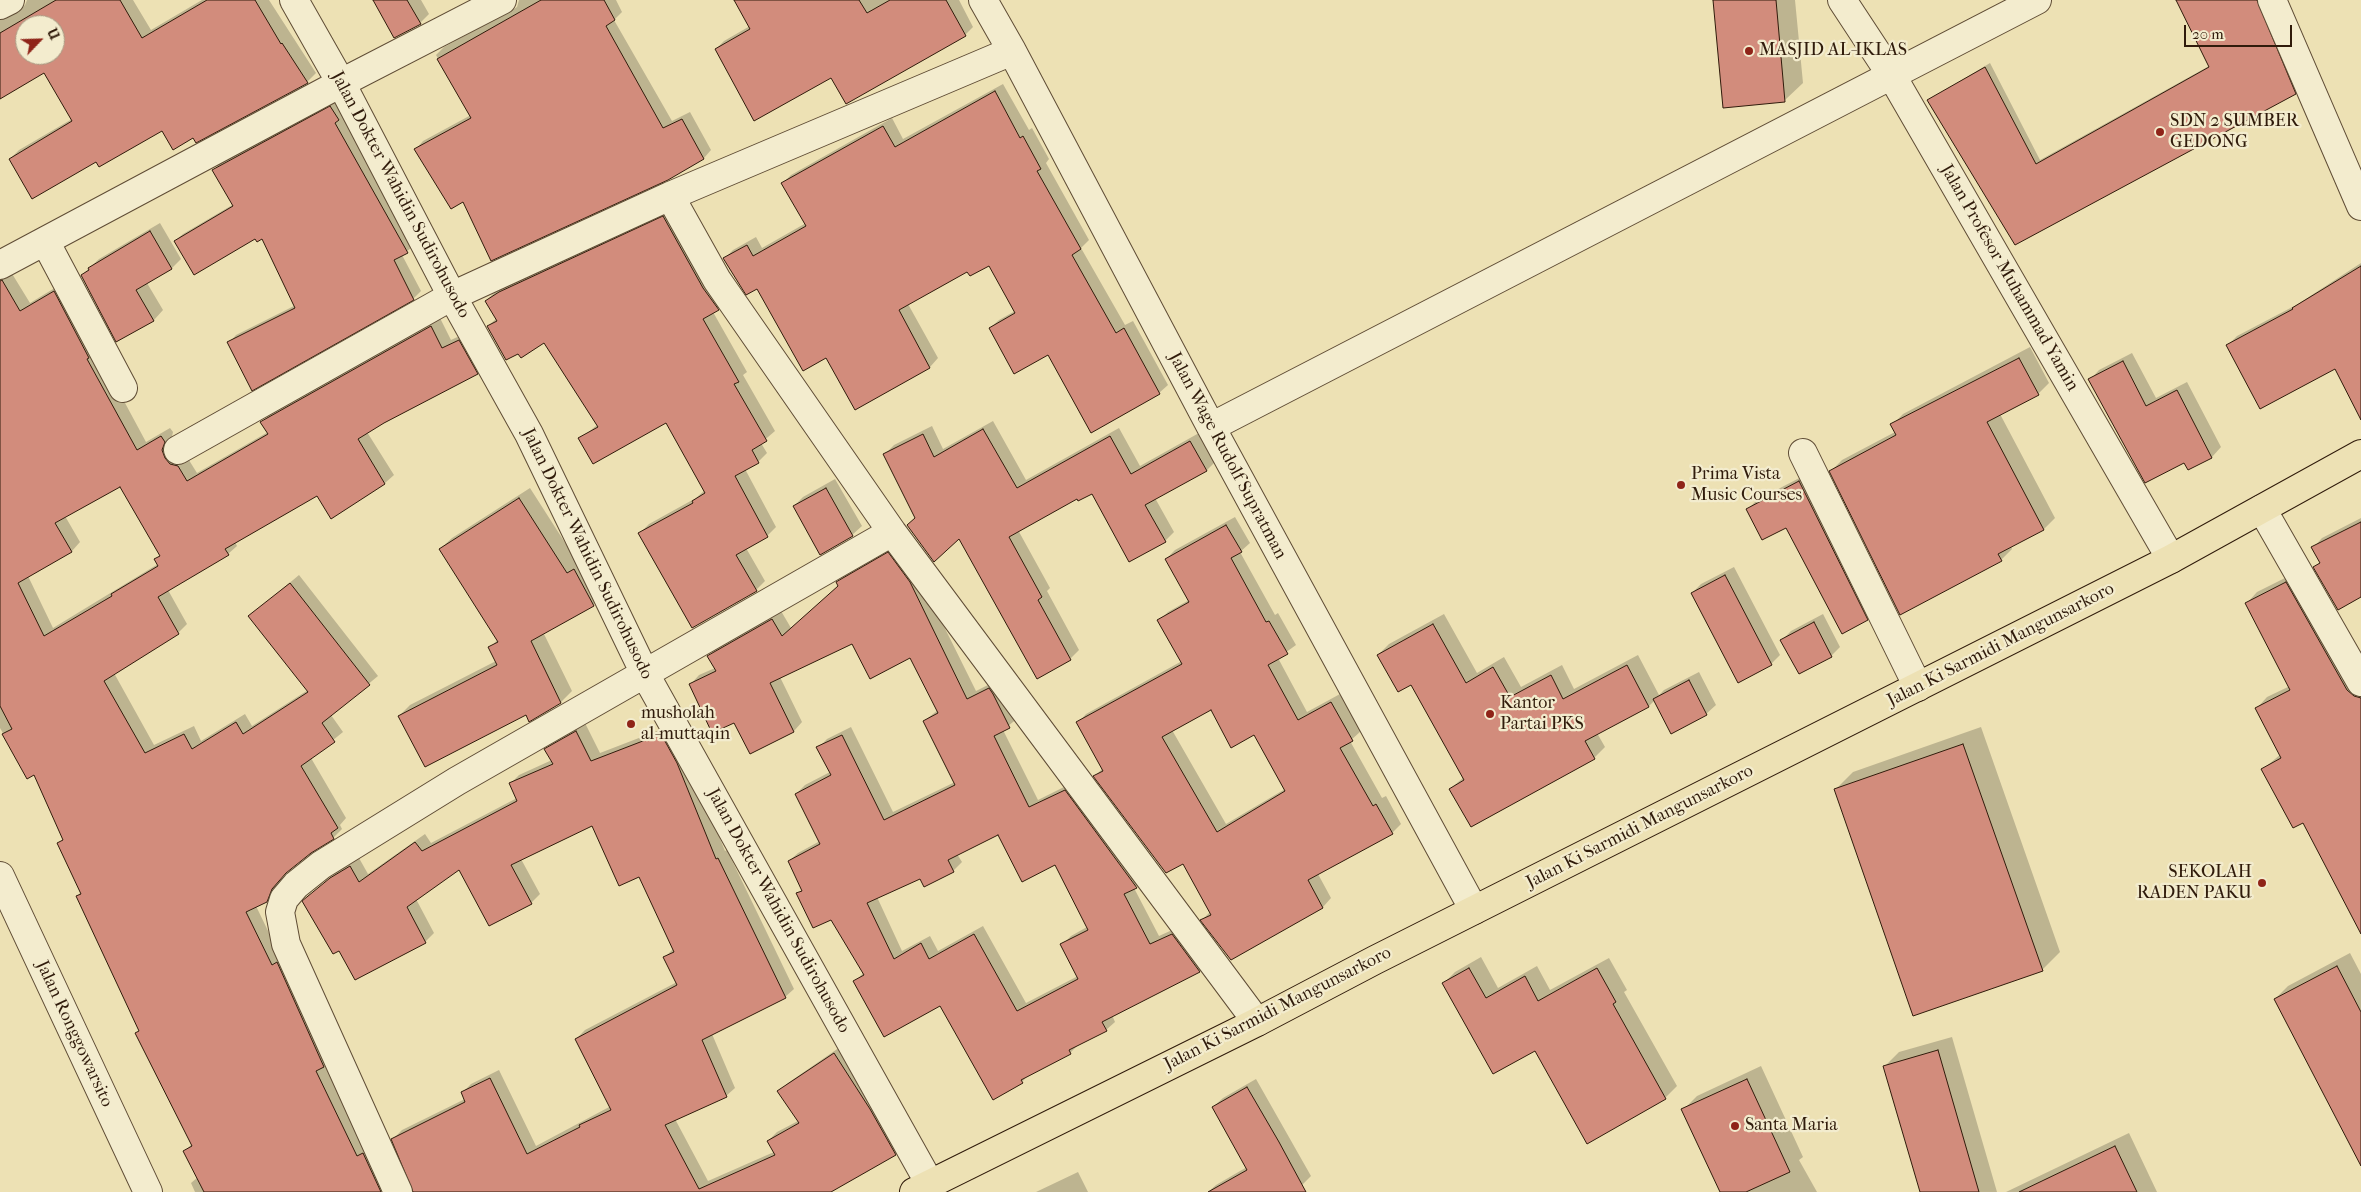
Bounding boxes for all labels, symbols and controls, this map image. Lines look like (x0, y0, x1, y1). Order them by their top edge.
north arrow (15, 15, 65, 65)
scale bar (2186, 15, 2294, 47)
text: 20 m (2192, 25, 2224, 43)
text: U (43, 26, 63, 43)
place label: MASJID AL-IKLAS (1759, 40, 1907, 62)
marker: MASJID AL-IKLAS (1743, 45, 1755, 57)
street label: Jalan Dokter Wahidin Sudirohusodo (326, 68, 474, 322)
place label: SDN 2 SUMBER GEDONG (2170, 111, 2299, 154)
marker: SDN 2 SUMBER GEDONG (2154, 126, 2166, 138)
street label: Jalan Profesor Muhammad Yamin (1935, 161, 2083, 395)
street label: Jalan Wage Rudolf Supratman (1163, 349, 1291, 563)
street label: Jalan Dokter Wahidin Sudirohusodo (517, 425, 657, 683)
place label: Prima Vista Music Courses (1691, 464, 1802, 506)
marker: Prima Vista Music Courses (1675, 479, 1687, 491)
street label: Jalan Ki Sarmidi Mangunsarkoro (1884, 578, 2118, 712)
place label: Kantor Partai PKS (1500, 693, 1584, 736)
place label: musholah al-muttaqin (641, 703, 730, 746)
marker: Kantor Partai PKS (1484, 708, 1496, 720)
marker: musholah al-muttaqin (625, 718, 637, 730)
street label: Jalan Ki Sarmidi Mangunsarkoro (1523, 760, 1757, 894)
street label: Jalan Dokter Wahidin Sudirohusodo (702, 785, 854, 1037)
place label: SEKOLAH RADEN PAKU (2137, 862, 2252, 904)
marker: SEKOLAH RADEN PAKU (2256, 877, 2268, 889)
street label: Jalan Ki Sarmidi Mangunsarkoro (1161, 942, 1395, 1076)
street label: Jalan Ronggowarsito (31, 957, 117, 1111)
place label: Santa Maria (1745, 1115, 1838, 1137)
marker: Santa Maria (1729, 1120, 1741, 1132)

